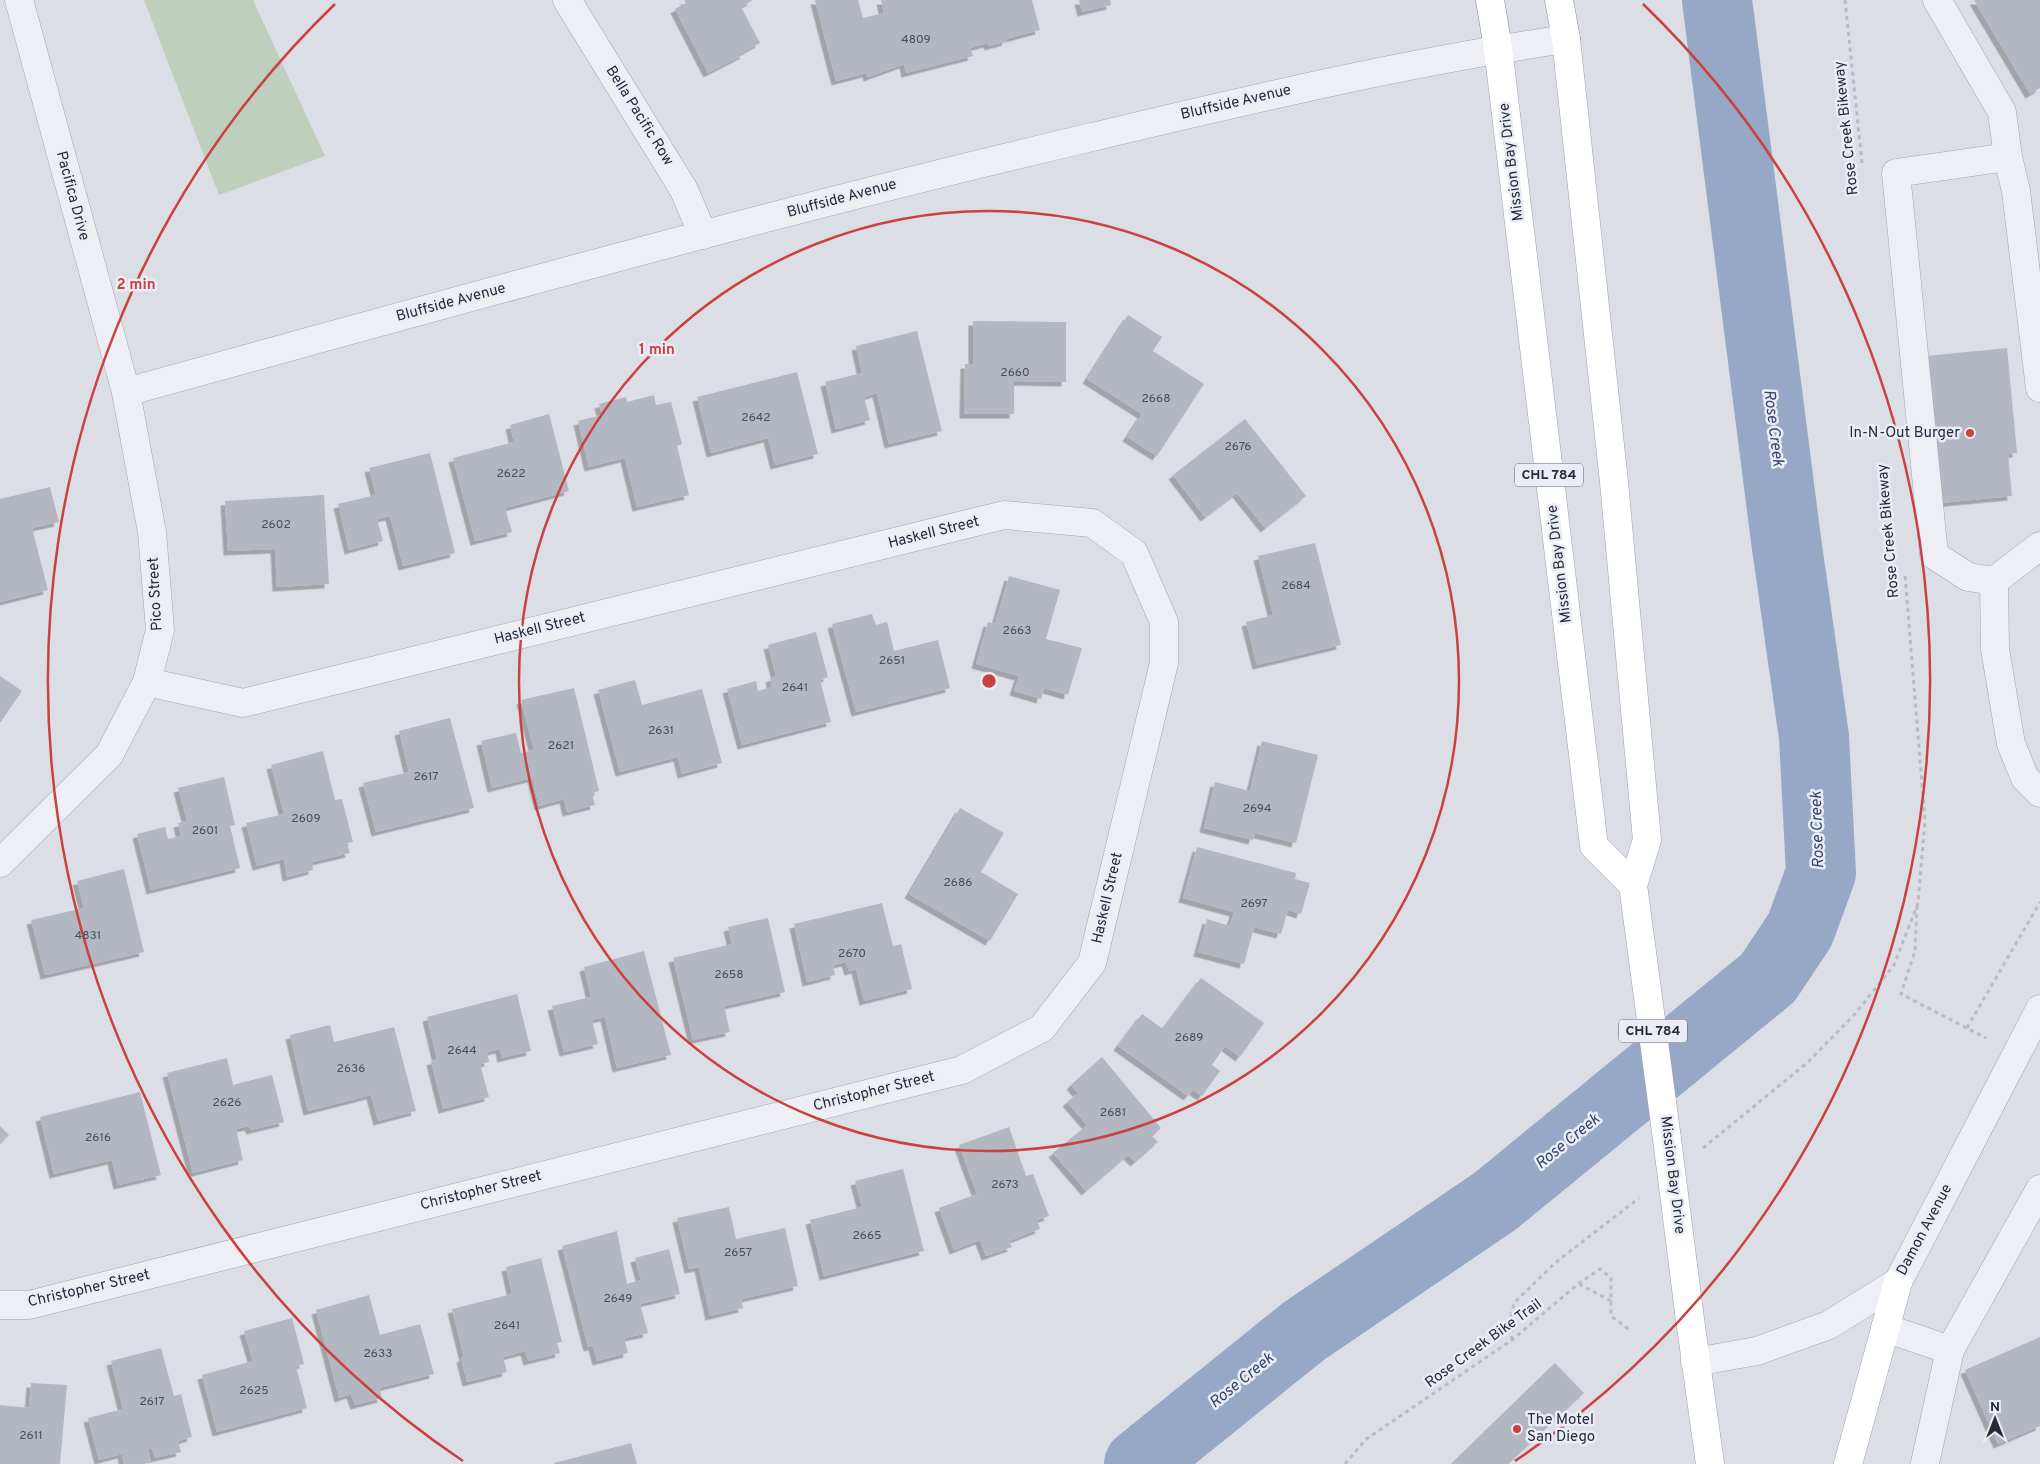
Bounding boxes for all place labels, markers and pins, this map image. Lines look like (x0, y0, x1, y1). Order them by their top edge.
place label: In-N-Out Burger (1849, 424, 1960, 443)
marker: In-N-Out Burger (1964, 427, 1976, 439)
centre of rings (980, 672, 998, 690)
place label: The Motel San Diego (1527, 1411, 1595, 1447)
marker: The Motel San Diego (1511, 1423, 1523, 1435)

